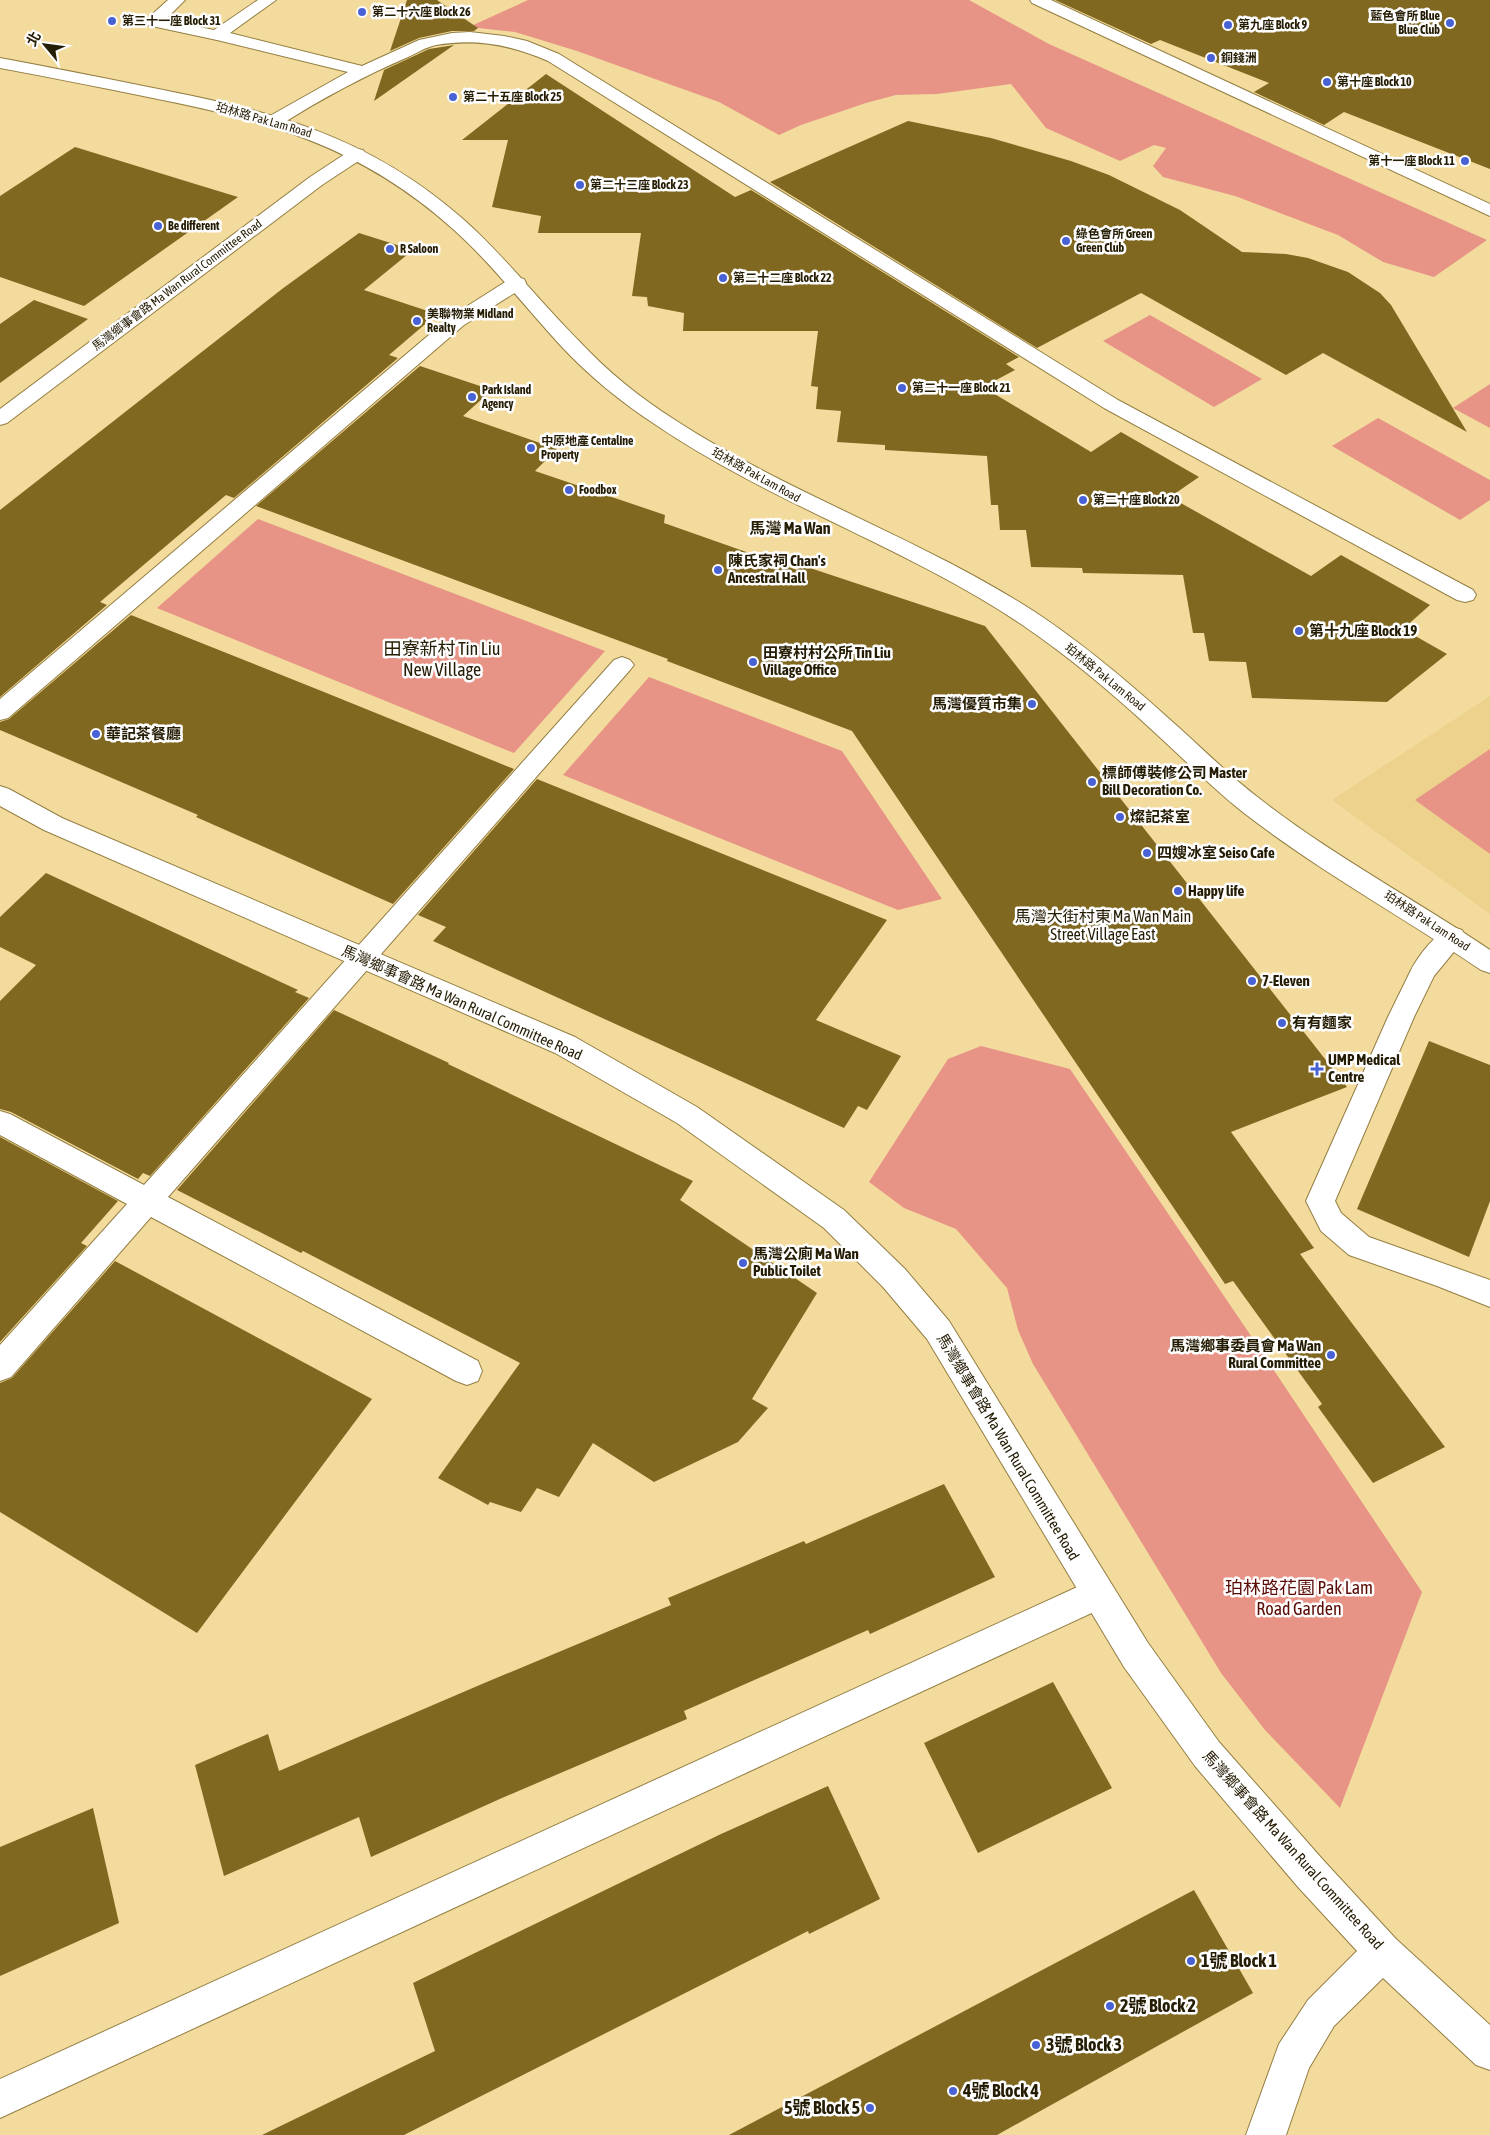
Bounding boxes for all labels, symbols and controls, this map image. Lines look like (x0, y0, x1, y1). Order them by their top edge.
place label: 第二十六座 Block 26 (372, 5, 471, 19)
marker: 第二十六座 Block 26 (356, 6, 368, 18)
place label: 藍色會所 Blue Blue Club (1370, 9, 1441, 37)
place label: 第三十一座 Block 31 (122, 14, 221, 28)
marker: 第三十一座 Block 31 (106, 15, 118, 27)
marker: 藍色會所 Blue Blue Club (1444, 17, 1456, 29)
place label: 第九座 Block 9 (1238, 18, 1307, 32)
marker: 第九座 Block 9 (1222, 19, 1234, 31)
north arrow (20, 20, 70, 70)
text: 北 (23, 29, 44, 49)
place label: 銅錢洲 (1221, 51, 1257, 65)
marker: 銅錢洲 (1205, 52, 1217, 64)
place label: 第十座 Block 10 (1337, 75, 1412, 89)
marker: 第十座 Block 10 (1321, 76, 1333, 88)
place label: 第二十五座 Block 25 (463, 90, 562, 104)
marker: 第二十五座 Block 25 (447, 91, 459, 103)
street label: 珀林路 Pak Lam Road (214, 100, 314, 140)
place label: 第十一座 Block 11 (1368, 154, 1455, 168)
marker: 第十一座 Block 11 (1459, 155, 1471, 167)
place label: 第二十三座 Block 23 (590, 178, 689, 192)
marker: 第二十三座 Block 23 (574, 179, 586, 191)
street label: 馬灣鄉事會路 Ma Wan Rural Committee Road (89, 217, 265, 353)
place label: Be different (168, 219, 220, 233)
marker: Be different (152, 220, 164, 232)
place label: 綠色會所 Green Green Club (1076, 227, 1152, 255)
marker: 綠色會所 Green Green Club (1060, 235, 1072, 247)
place label: R Saloon (400, 242, 439, 256)
marker: R Saloon (384, 243, 396, 255)
place label: 第二十二座 Block 22 (733, 271, 832, 285)
marker: 第二十二座 Block 22 (717, 272, 729, 284)
place label: 美聯物業 Midland Realty (427, 307, 514, 335)
marker: 美聯物業 Midland Realty (411, 315, 423, 327)
place label: 第二十一座 Block 21 (912, 381, 1011, 395)
marker: 第二十一座 Block 21 (896, 382, 908, 394)
place label: Park Island Agency (481, 383, 532, 411)
marker: Park Island Agency (466, 391, 478, 403)
place label: 中原地產 Centaline Property (541, 434, 634, 462)
marker: 中原地產 Centaline Property (525, 442, 537, 454)
street label: 珀林路 Pak Lam Road (709, 445, 803, 505)
place label: Foodbox (579, 483, 617, 497)
marker: Foodbox (563, 484, 575, 496)
place label: 第二十座 Block 20 (1093, 493, 1180, 507)
marker: 第二十座 Block 20 (1077, 494, 1089, 506)
district label: 馬灣 Ma Wan (750, 519, 831, 537)
place label: 陳氏家祠 Chan's Ancestral Hall (727, 552, 826, 586)
marker: 陳氏家祠 Chan's Ancestral Hall (712, 564, 724, 576)
place label: 第十九座 Block 19 (1309, 622, 1417, 639)
marker: 第十九座 Block 19 (1293, 625, 1305, 637)
district label: 田寮新村 Tin Liu New Village (383, 638, 501, 680)
street label: 珀林路 Pak Lam Road (1062, 640, 1148, 714)
place label: 田寮村村公所 Tin Liu Village Office (762, 644, 891, 678)
marker: 田寮村村公所 Tin Liu Village Office (747, 656, 759, 668)
place label: 馬灣優質市集 (932, 695, 1022, 712)
marker: 馬灣優質市集 (1026, 698, 1038, 710)
place label: 華記茶餐廳 (106, 725, 181, 742)
marker: 華記茶餐廳 (90, 728, 102, 740)
place label: 標師傅裝修公司 Master Bill Decoration Co. (1102, 764, 1247, 798)
marker: 標師傅裝修公司 Master Bill Decoration Co. (1086, 776, 1098, 788)
place label: 燦記茶室 (1130, 808, 1190, 825)
marker: 燦記茶室 (1114, 811, 1126, 823)
place label: 四嫂冰室 Seiso Cafe (1157, 844, 1275, 861)
marker: 四嫂冰室 Seiso Cafe (1141, 847, 1153, 859)
place label: Happy life (1188, 882, 1245, 899)
marker: Happy life (1172, 885, 1184, 897)
street label: 珀林路 Pak Lam Road (1382, 888, 1472, 954)
district label: 馬灣大街村東 Ma Wan Main Street Village East (1015, 907, 1191, 944)
street label: 馬灣鄉事會路 Ma Wan Rural Committee Road (339, 942, 585, 1063)
place label: 7-Eleven (1262, 972, 1310, 989)
marker: 7-Eleven (1246, 975, 1258, 987)
place label: 有有麵家 (1292, 1014, 1352, 1031)
marker: 有有麵家 (1276, 1017, 1288, 1029)
place label: UMP Medical Centre (1328, 1051, 1401, 1085)
marker: UMP Medical Centre (1310, 1062, 1324, 1076)
place label: 馬灣公廁 Ma Wan Public Toilet (753, 1245, 859, 1279)
marker: 馬灣公廁 Ma Wan Public Toilet (737, 1257, 749, 1269)
street label: 馬灣鄉事會路 Ma Wan Rural Committee Road (934, 1330, 1083, 1563)
place label: 馬灣鄉事委員會 Ma Wan Rural Committee (1170, 1337, 1321, 1371)
marker: 馬灣鄉事委員會 Ma Wan Rural Committee (1325, 1349, 1337, 1361)
park label: 珀林路花園 Pak Lam Road Garden (1225, 1577, 1373, 1619)
street label: 馬灣鄉事會路 Ma Wan Rural Committee Road (1200, 1747, 1387, 1952)
place label: 1號 Block 1 (1201, 1950, 1277, 1971)
marker: 1號 Block 1 (1185, 1955, 1197, 1967)
place label: 2號 Block 2 (1120, 1995, 1196, 2016)
marker: 2號 Block 2 (1104, 2000, 1116, 2012)
place label: 3號 Block 3 (1046, 2034, 1122, 2055)
marker: 3號 Block 3 (1030, 2039, 1042, 2051)
place label: 4號 Block 4 (962, 2080, 1039, 2101)
marker: 4號 Block 4 (947, 2085, 959, 2097)
place label: 5號 Block 5 (784, 2097, 860, 2118)
marker: 5號 Block 5 (864, 2102, 876, 2114)

